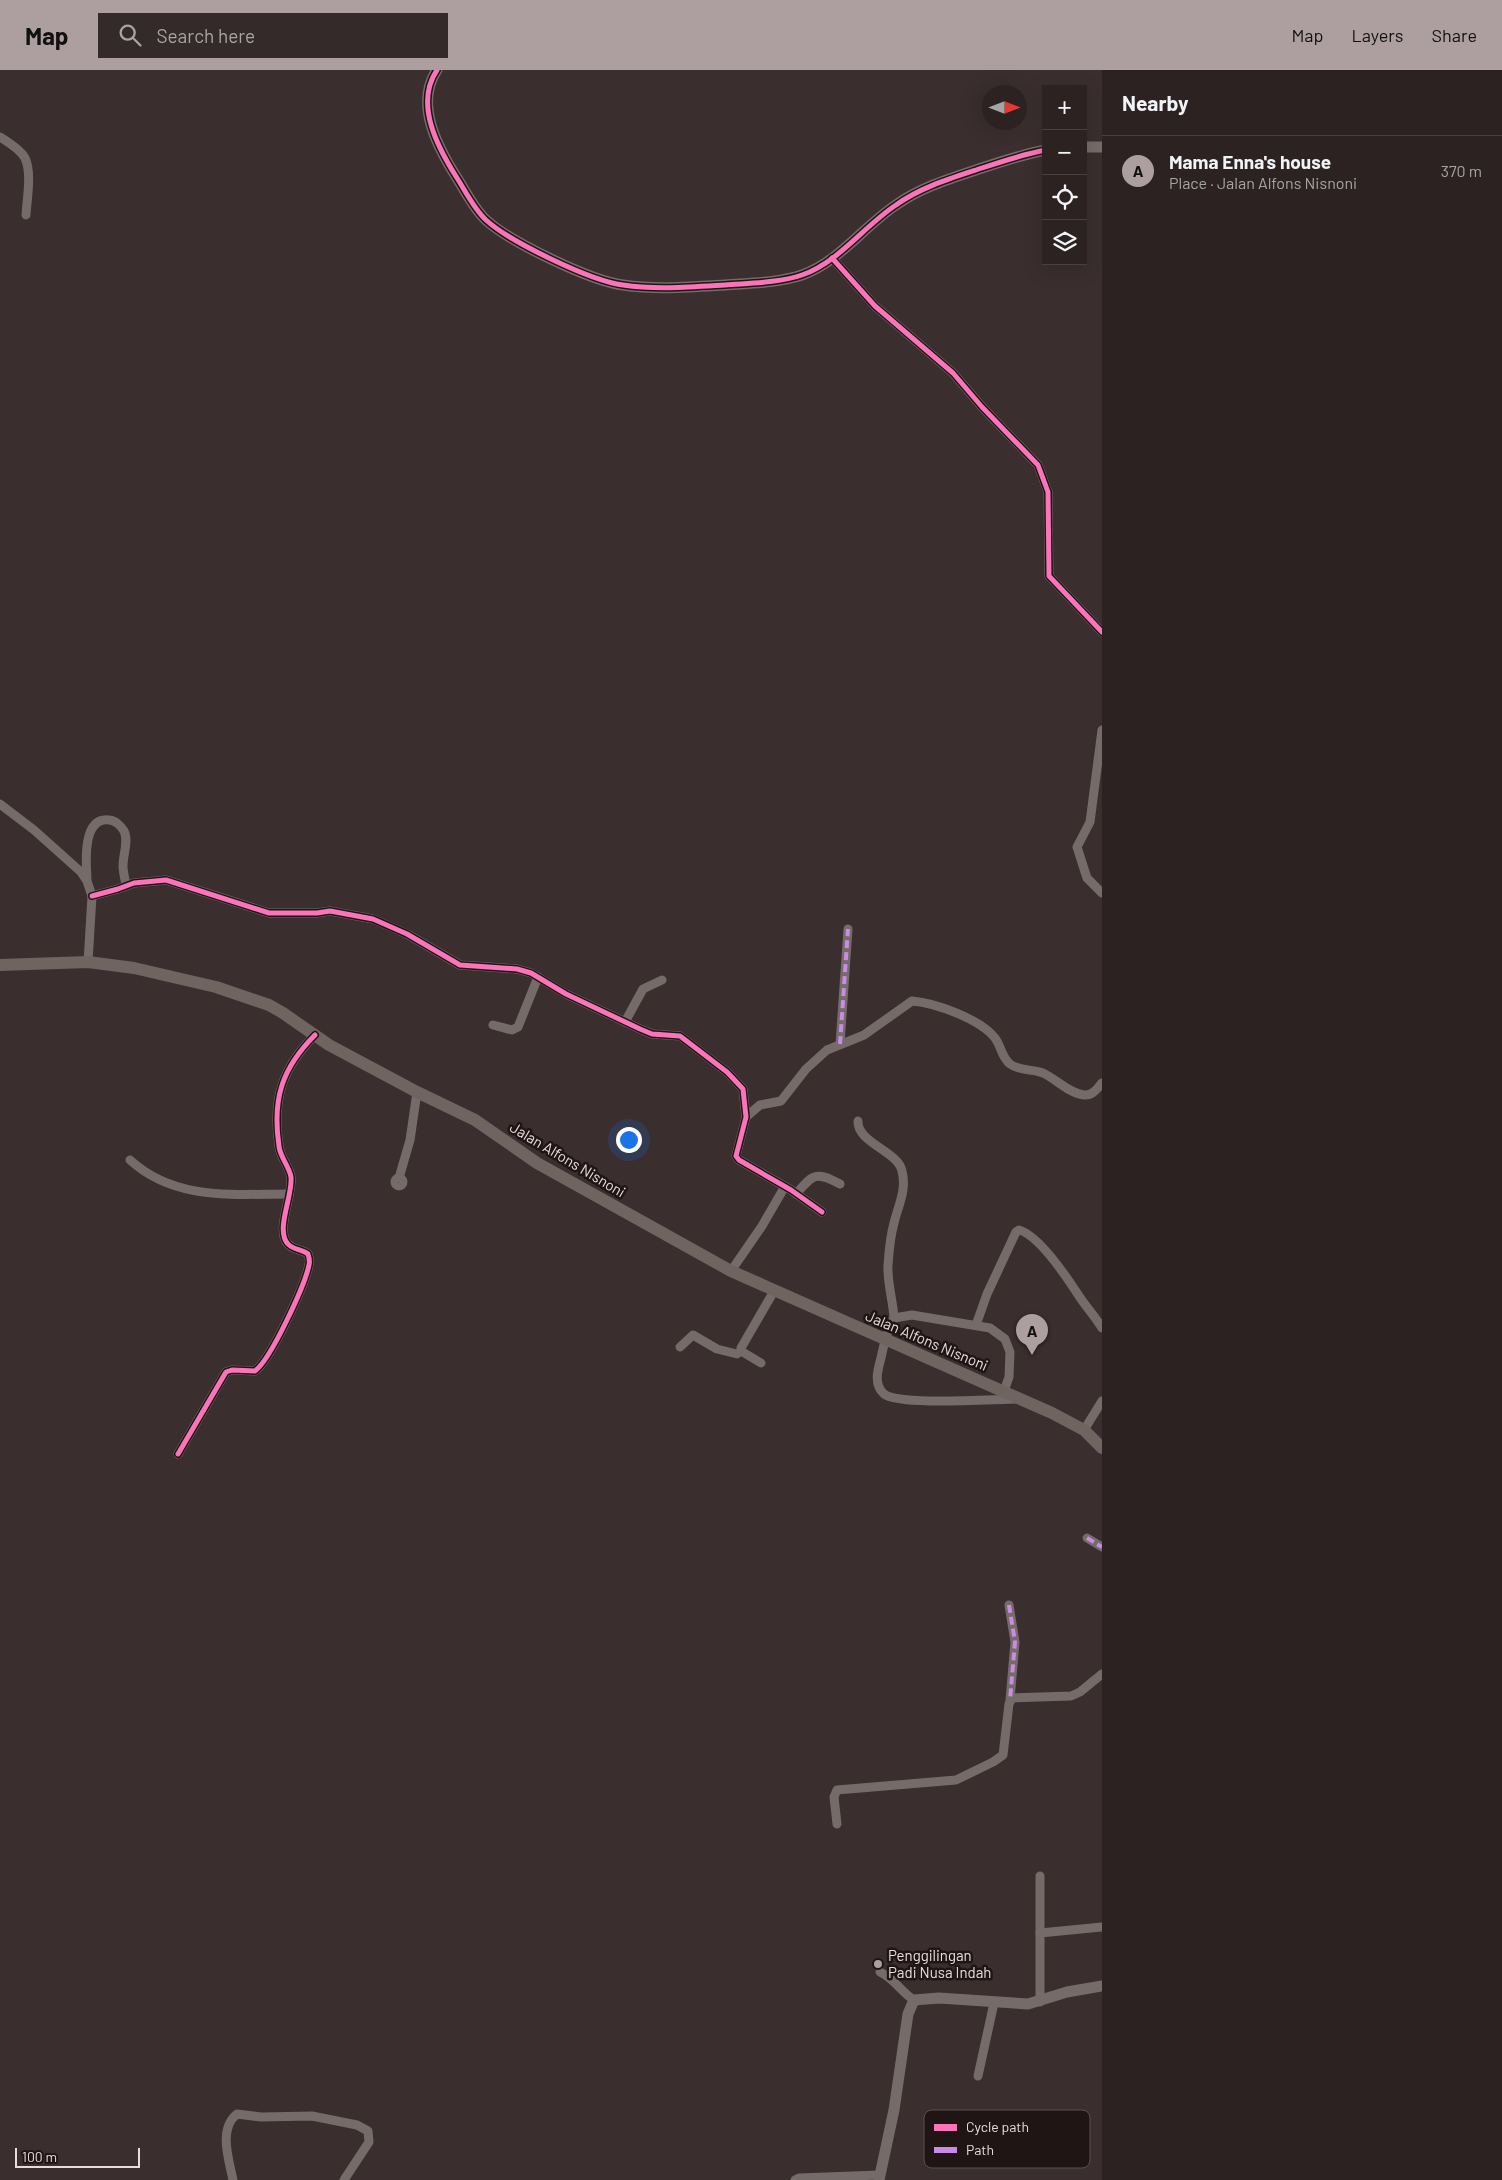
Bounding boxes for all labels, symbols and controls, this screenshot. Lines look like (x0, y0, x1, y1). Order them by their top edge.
search box (98, 13, 448, 58)
text: Map (25, 21, 68, 50)
icon: search (116, 21, 144, 49)
text: Search here (156, 24, 255, 47)
text: Map (1291, 24, 1323, 46)
text: Layers (1351, 24, 1404, 46)
text: Share (1432, 24, 1477, 46)
north arrow (982, 85, 1027, 130)
map controls (1042, 85, 1087, 265)
button: + (1042, 85, 1087, 130)
text: Nearby (1122, 90, 1188, 115)
button: − (1042, 130, 1087, 175)
text: Mama Enna's house (1169, 150, 1331, 173)
text: A (1133, 161, 1143, 180)
text: 370 m (1441, 161, 1482, 180)
text: Place · Jalan Alfons Nisnoni (1169, 173, 1357, 192)
button: locate (1042, 175, 1087, 220)
button: layers (1042, 220, 1087, 265)
street label: Jalan Alfons Nisnoni (507, 1117, 629, 1201)
your location (616, 1127, 642, 1153)
street label: Jalan Alfons Nisnoni (863, 1306, 991, 1374)
pin: A (1016, 1314, 1048, 1355)
place label: Penggilingan Padi Nusa Indah (888, 1946, 991, 1981)
marker: Penggilingan Padi Nusa Indah (872, 1958, 884, 1970)
legend (924, 2110, 1090, 2168)
text: Cycle path (966, 2118, 1029, 2135)
text: Path (966, 2141, 994, 2158)
scale bar (15, 2145, 140, 2168)
text: 100 m (22, 2148, 57, 2165)

